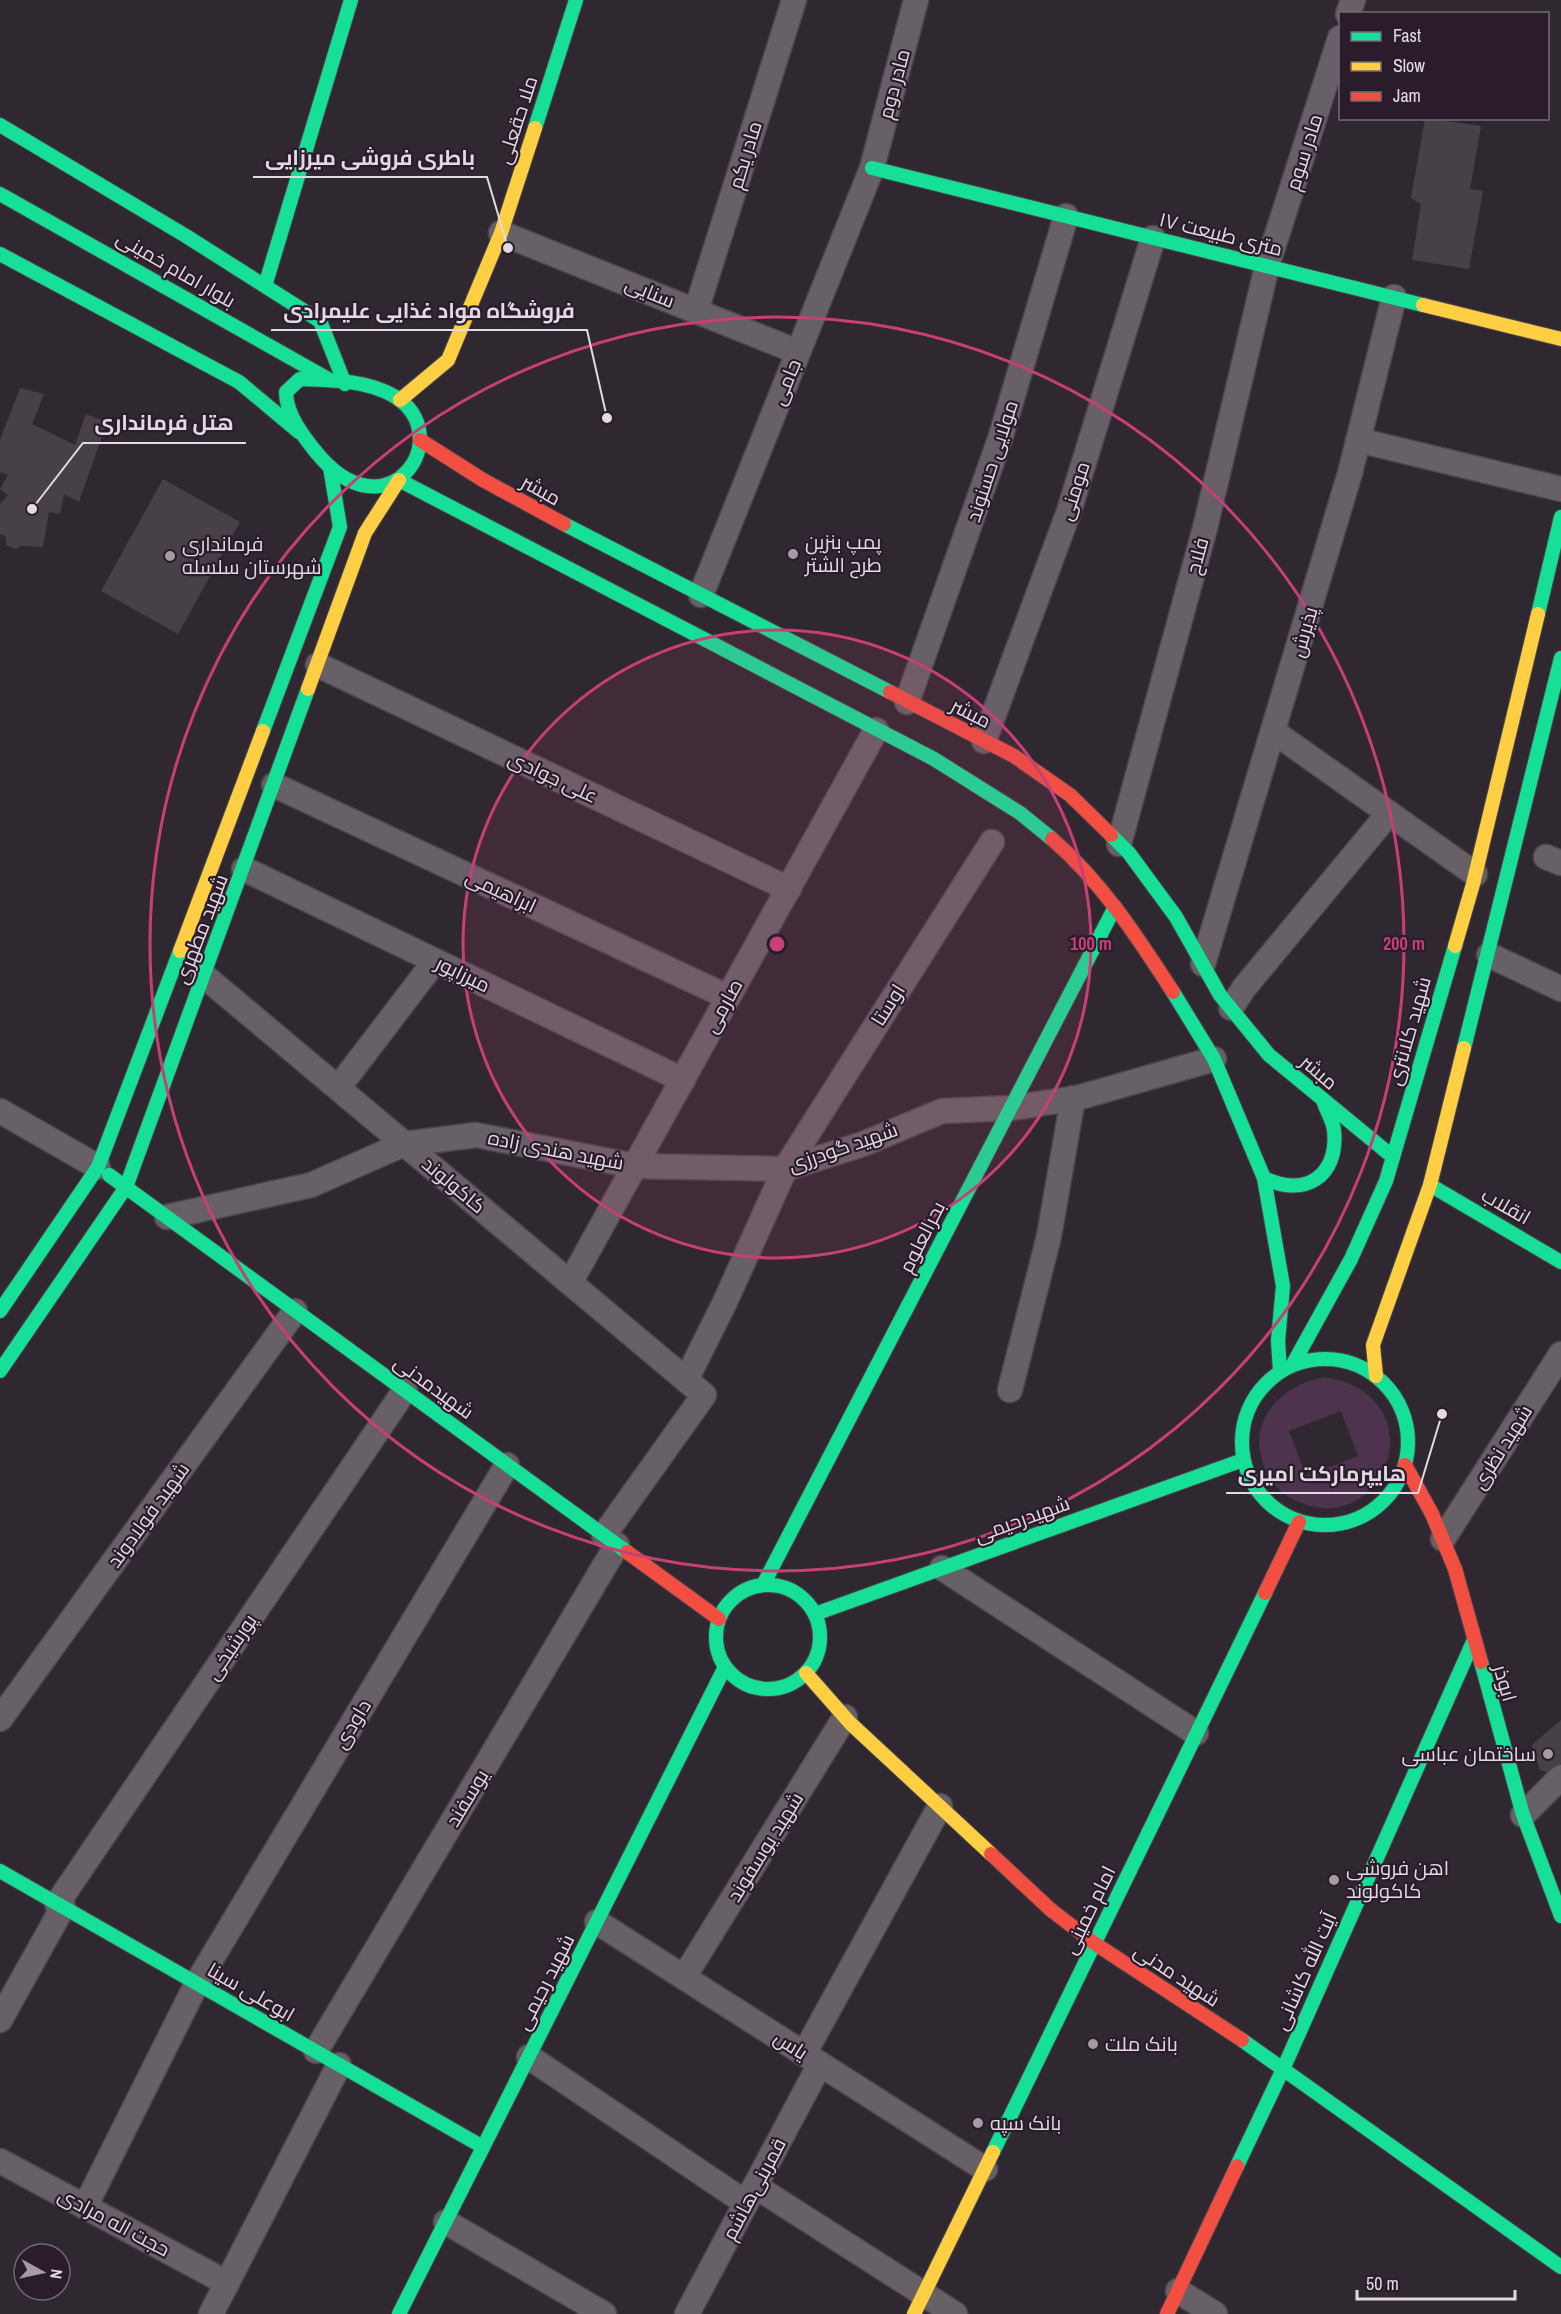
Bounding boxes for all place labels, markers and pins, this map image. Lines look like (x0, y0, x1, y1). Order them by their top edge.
callout: باطری فروشی میرزایی (253, 138, 487, 177)
callout: فروشگاه مواد غذایی علیمرادی (271, 291, 587, 330)
callout: هتل فرمانداری (83, 404, 246, 443)
place label: پمپ بنزین طرح الشتر (804, 528, 882, 579)
place label: فرمانداری شهرستان سلسله (182, 530, 322, 580)
marker: پمپ بنزین طرح الشتر (786, 547, 800, 561)
marker: فرمانداری شهرستان سلسله (163, 549, 177, 563)
centre of rings (767, 934, 787, 954)
callout: هایپرمارکت امیری (1226, 1454, 1418, 1493)
place label: ساختمان عباسی (1401, 1740, 1536, 1767)
marker: ساختمان عباسی (1541, 1747, 1555, 1761)
place label: اهن فروشی کاکولوند (1346, 1854, 1449, 1904)
marker: اهن فروشی کاکولوند (1327, 1873, 1341, 1887)
place label: بانک ملت (1105, 2030, 1178, 2057)
marker: بانک ملت (1086, 2037, 1100, 2051)
place label: بانک سپه (990, 2109, 1061, 2136)
marker: بانک سپه (971, 2116, 985, 2130)

